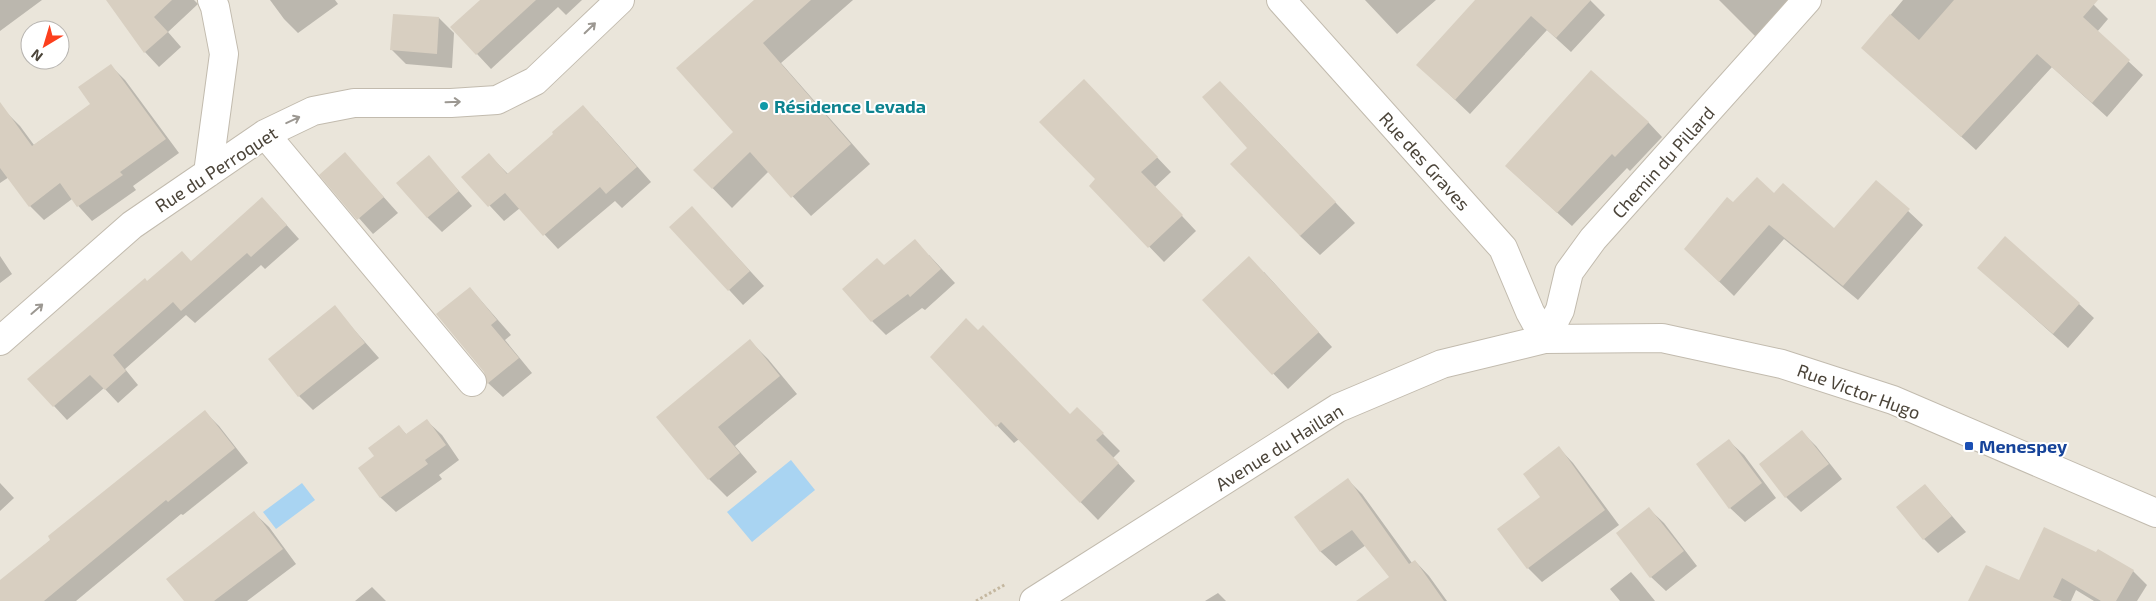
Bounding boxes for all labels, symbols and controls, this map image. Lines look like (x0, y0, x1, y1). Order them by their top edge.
north arrow (20, 20, 70, 70)
one-way arrow (583, 22, 596, 34)
text: N (27, 46, 46, 65)
place label: Résidence Levada (774, 95, 926, 117)
one-way arrow (445, 98, 461, 107)
marker: Résidence Levada (758, 100, 770, 112)
street label: Chemin du Pillard (1607, 102, 1719, 222)
street label: Rue des Graves (1375, 107, 1475, 215)
one-way arrow (285, 115, 300, 124)
street label: Rue du Perroquet (151, 121, 281, 217)
one-way arrow (30, 303, 43, 315)
street label: Rue Victor Hugo (1794, 359, 1924, 423)
street label: Avenue du Haillan (1211, 399, 1347, 495)
place label: Menespey (1979, 435, 2068, 457)
marker: Menespey (1963, 440, 1975, 452)

